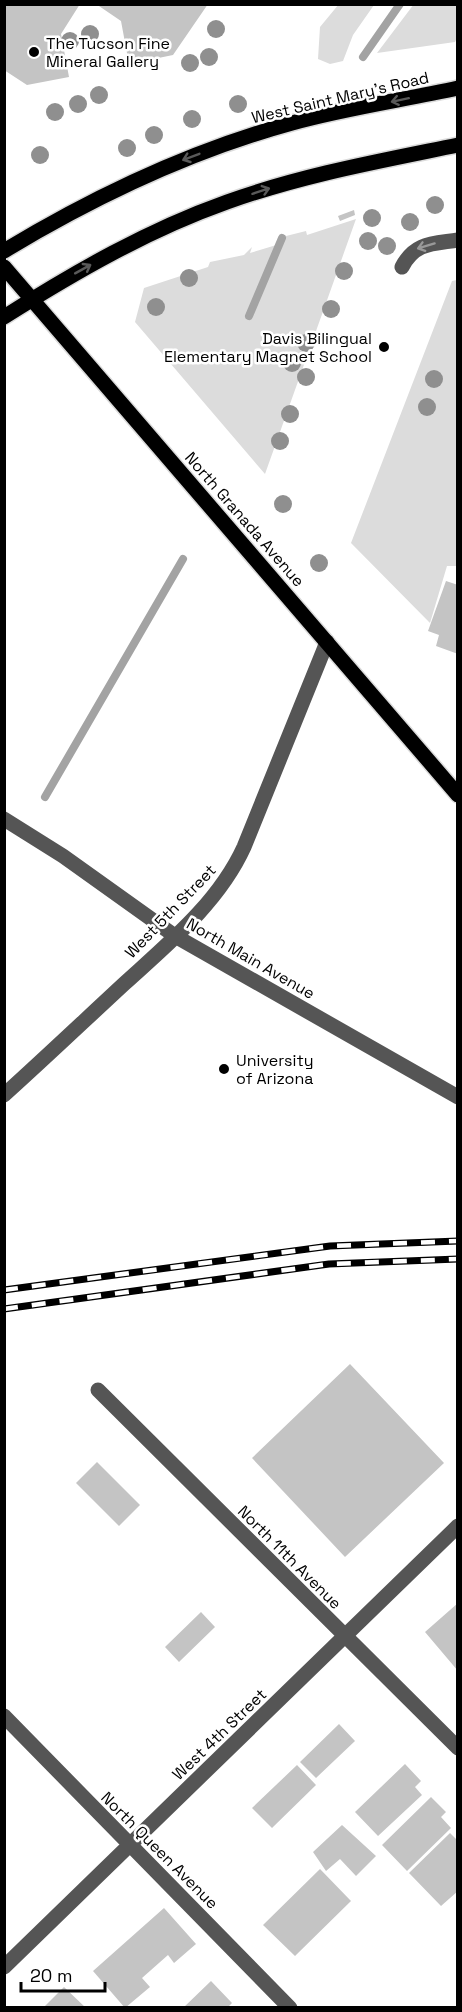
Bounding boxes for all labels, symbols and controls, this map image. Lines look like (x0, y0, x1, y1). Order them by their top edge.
place label: The Tucson Fine Mineral Gallery (46, 33, 170, 72)
marker: The Tucson Fine Mineral Gallery (27, 45, 41, 59)
street label: West Saint Mary's Road (249, 67, 431, 128)
one-way arrow (391, 95, 411, 106)
one-way arrow (182, 152, 201, 163)
one-way arrow (251, 185, 270, 196)
one-way arrow (416, 241, 435, 252)
one-way arrow (74, 263, 91, 275)
place label: Davis Bilingual Elementary Magnet School (164, 328, 372, 367)
marker: Davis Bilingual Elementary Magnet School (377, 340, 391, 354)
street label: North Granada Avenue (180, 448, 309, 591)
street label: West 5th Street (120, 860, 221, 963)
street label: North Main Avenue (183, 913, 319, 1004)
place label: University of Arizona (236, 1050, 314, 1089)
marker: University of Arizona (217, 1062, 231, 1076)
street label: North 11th Avenue (233, 1501, 346, 1614)
street label: West 4th Street (168, 1684, 271, 1785)
street label: North Queen Avenue (97, 1787, 223, 1913)
scale bar (21, 1955, 105, 1993)
text: 20 m (30, 1964, 73, 1987)

